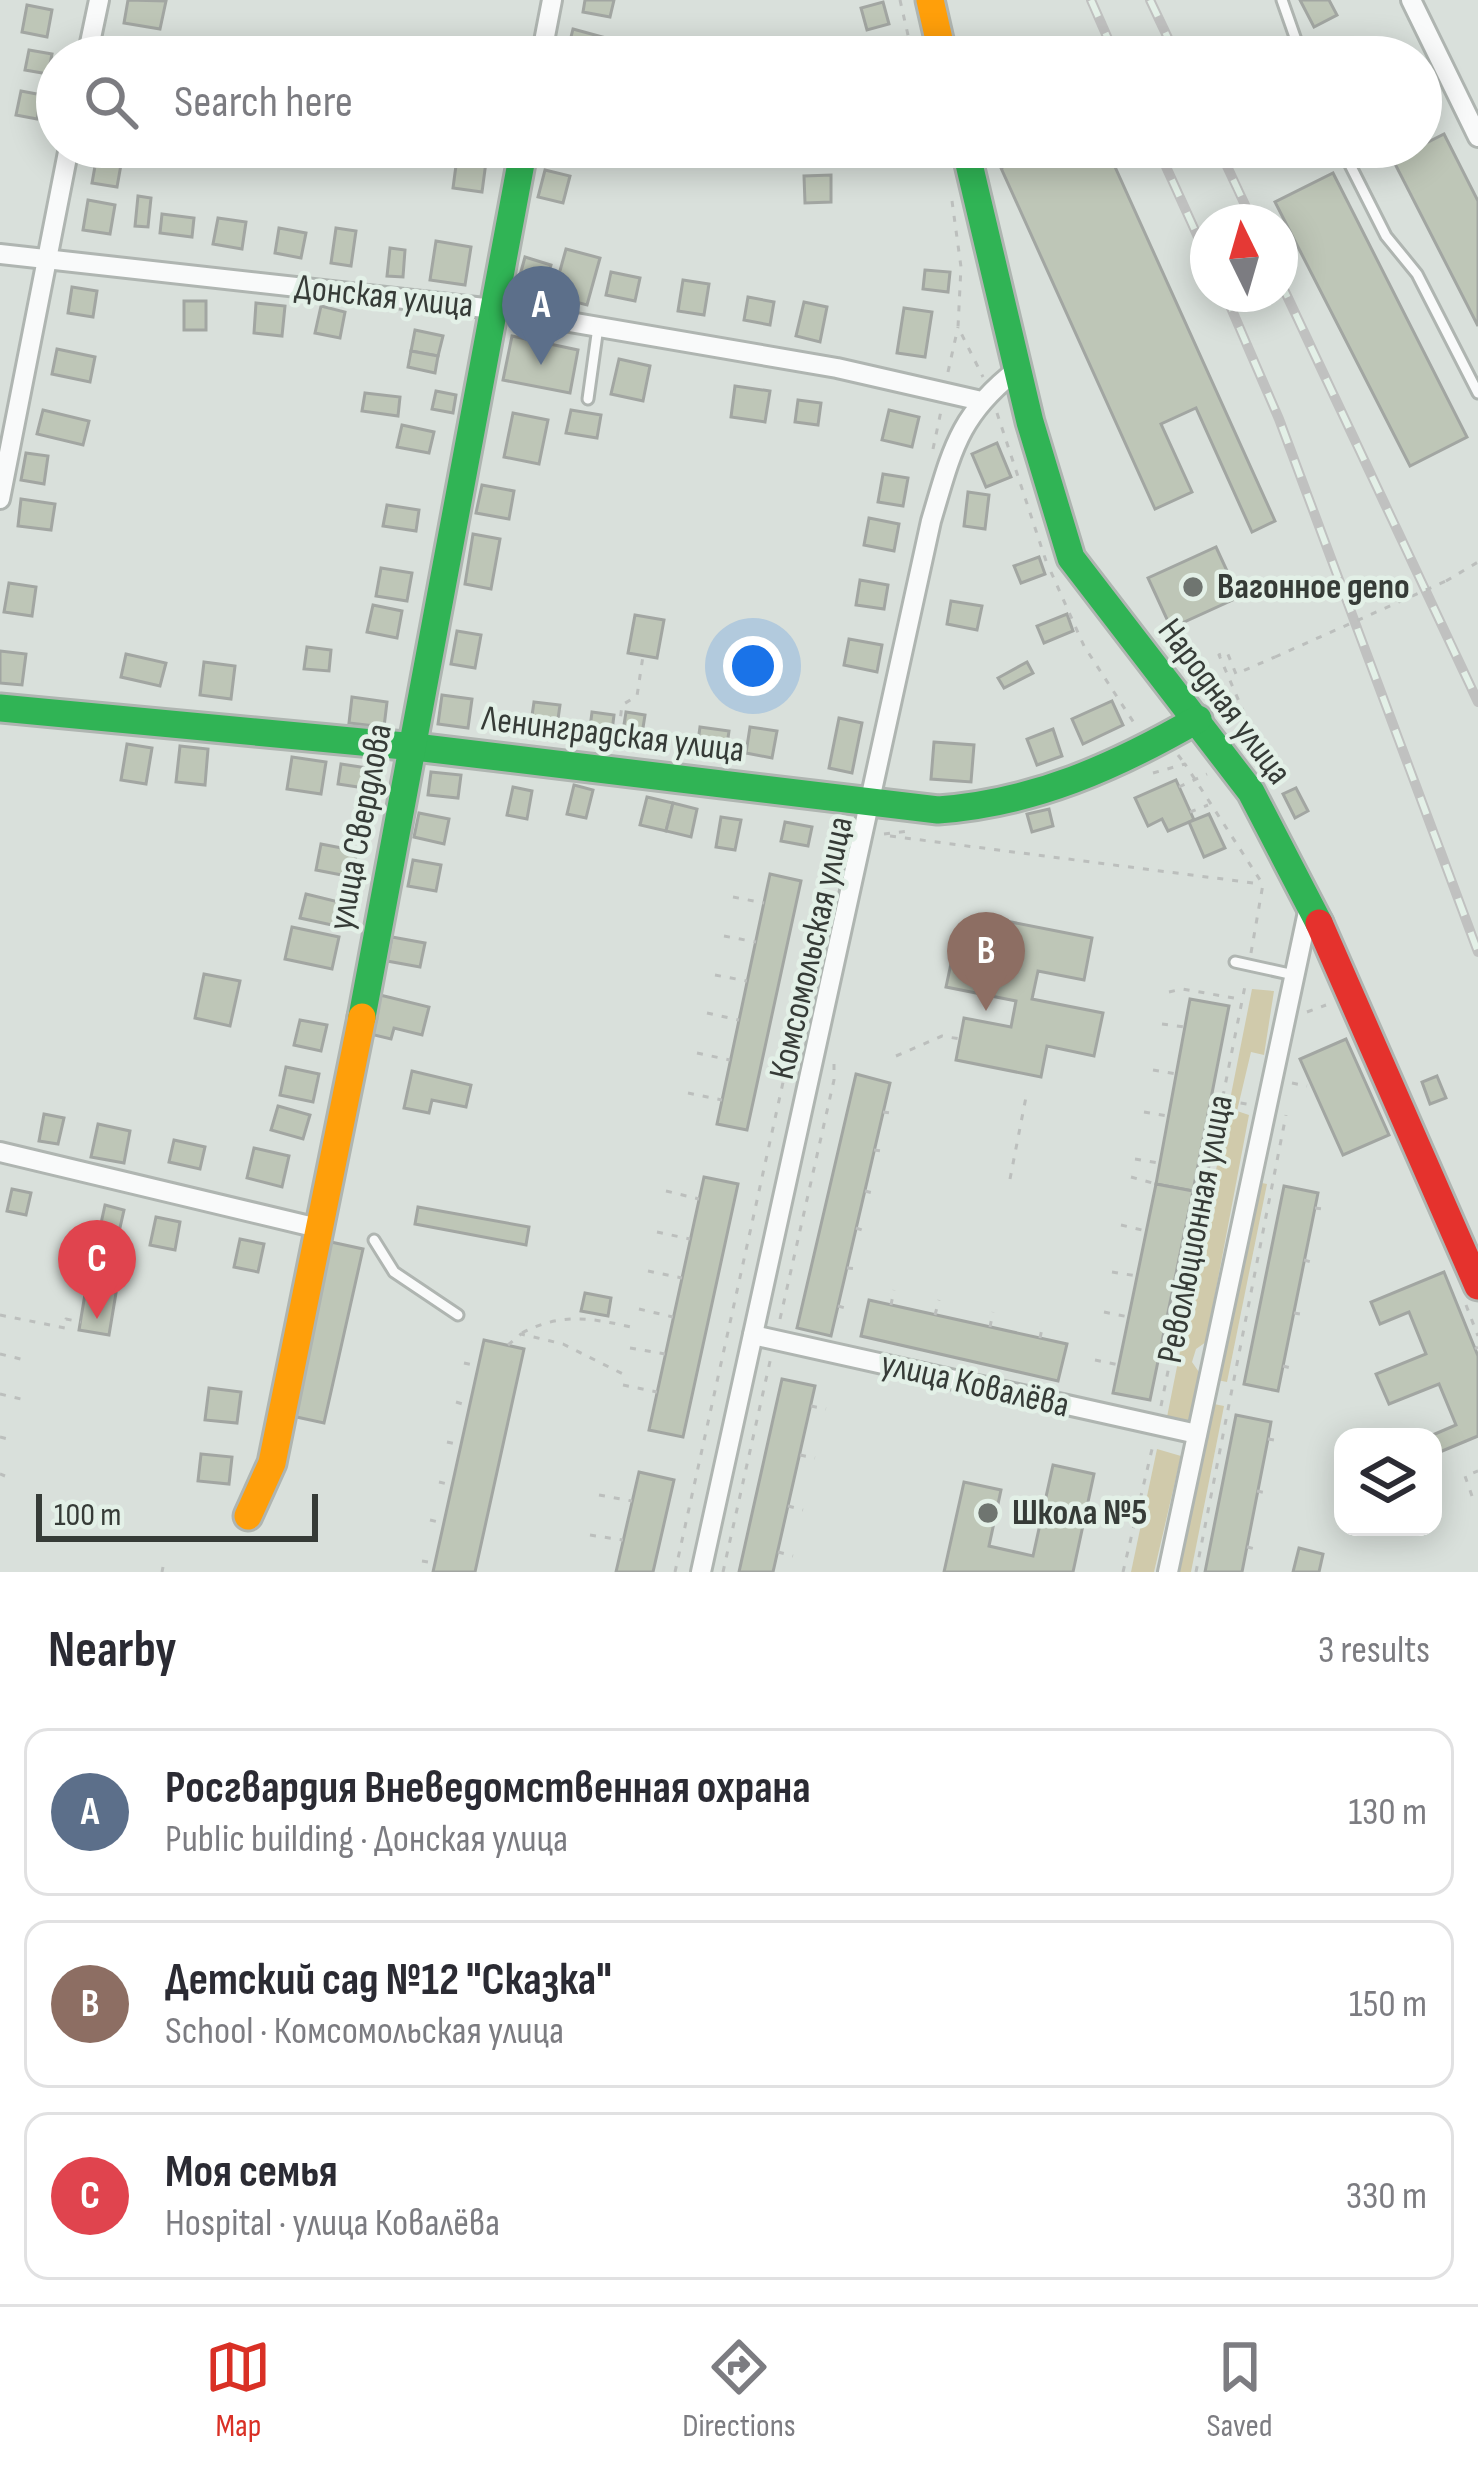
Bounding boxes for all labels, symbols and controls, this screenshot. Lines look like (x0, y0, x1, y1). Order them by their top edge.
search box (36, 36, 1442, 168)
icon: search (78, 69, 144, 135)
text: Search here (174, 75, 353, 130)
north arrow (1190, 204, 1298, 312)
street label: Донская улица (293, 266, 475, 328)
pin: A (502, 266, 580, 365)
place label: Вагонное депо (1217, 566, 1410, 609)
marker: Вагонное депо (1180, 574, 1206, 600)
street label: Народная улица (1148, 611, 1300, 793)
your location (723, 636, 783, 696)
street label: Ленинградская улица (478, 697, 747, 772)
street label: улица Свердлова (320, 720, 402, 934)
street label: Комсомольская улица (761, 813, 863, 1083)
pin: B (947, 912, 1025, 1011)
street label: Революционная улица (1149, 1091, 1243, 1367)
pin: C (58, 1220, 136, 1319)
street label: улица Ковалёва (877, 1342, 1073, 1428)
map controls (1334, 1428, 1442, 1536)
button: layers (1334, 1428, 1442, 1536)
scale bar (36, 1488, 318, 1541)
place label: Школа №5 (1012, 1492, 1147, 1535)
text: 100 m (54, 1495, 121, 1535)
marker: Школа №5 (975, 1500, 1001, 1526)
text: Nearby (48, 1620, 177, 1681)
text: 3 results (1318, 1627, 1430, 1674)
text: Росгвардия Вневедомственная охрана (165, 1761, 811, 1816)
text: A (81, 1789, 99, 1836)
text: 130 m (1348, 1789, 1427, 1836)
text: Public building · Донская улица (165, 1816, 568, 1863)
text: Детский сад №12 "Сказка" (165, 1953, 612, 2008)
text: B (81, 1981, 99, 2028)
text: 150 m (1349, 1981, 1427, 2028)
text: School · Комсомольская улица (165, 2008, 564, 2055)
text: Моя семья (165, 2145, 338, 2200)
text: C (80, 2173, 100, 2220)
text: 330 m (1346, 2173, 1427, 2220)
text: Hospital · улица Ковалёва (165, 2200, 500, 2247)
tab: Map (205, 2334, 271, 2446)
tab: Directions (682, 2334, 796, 2446)
tab: Saved (1206, 2334, 1273, 2446)

